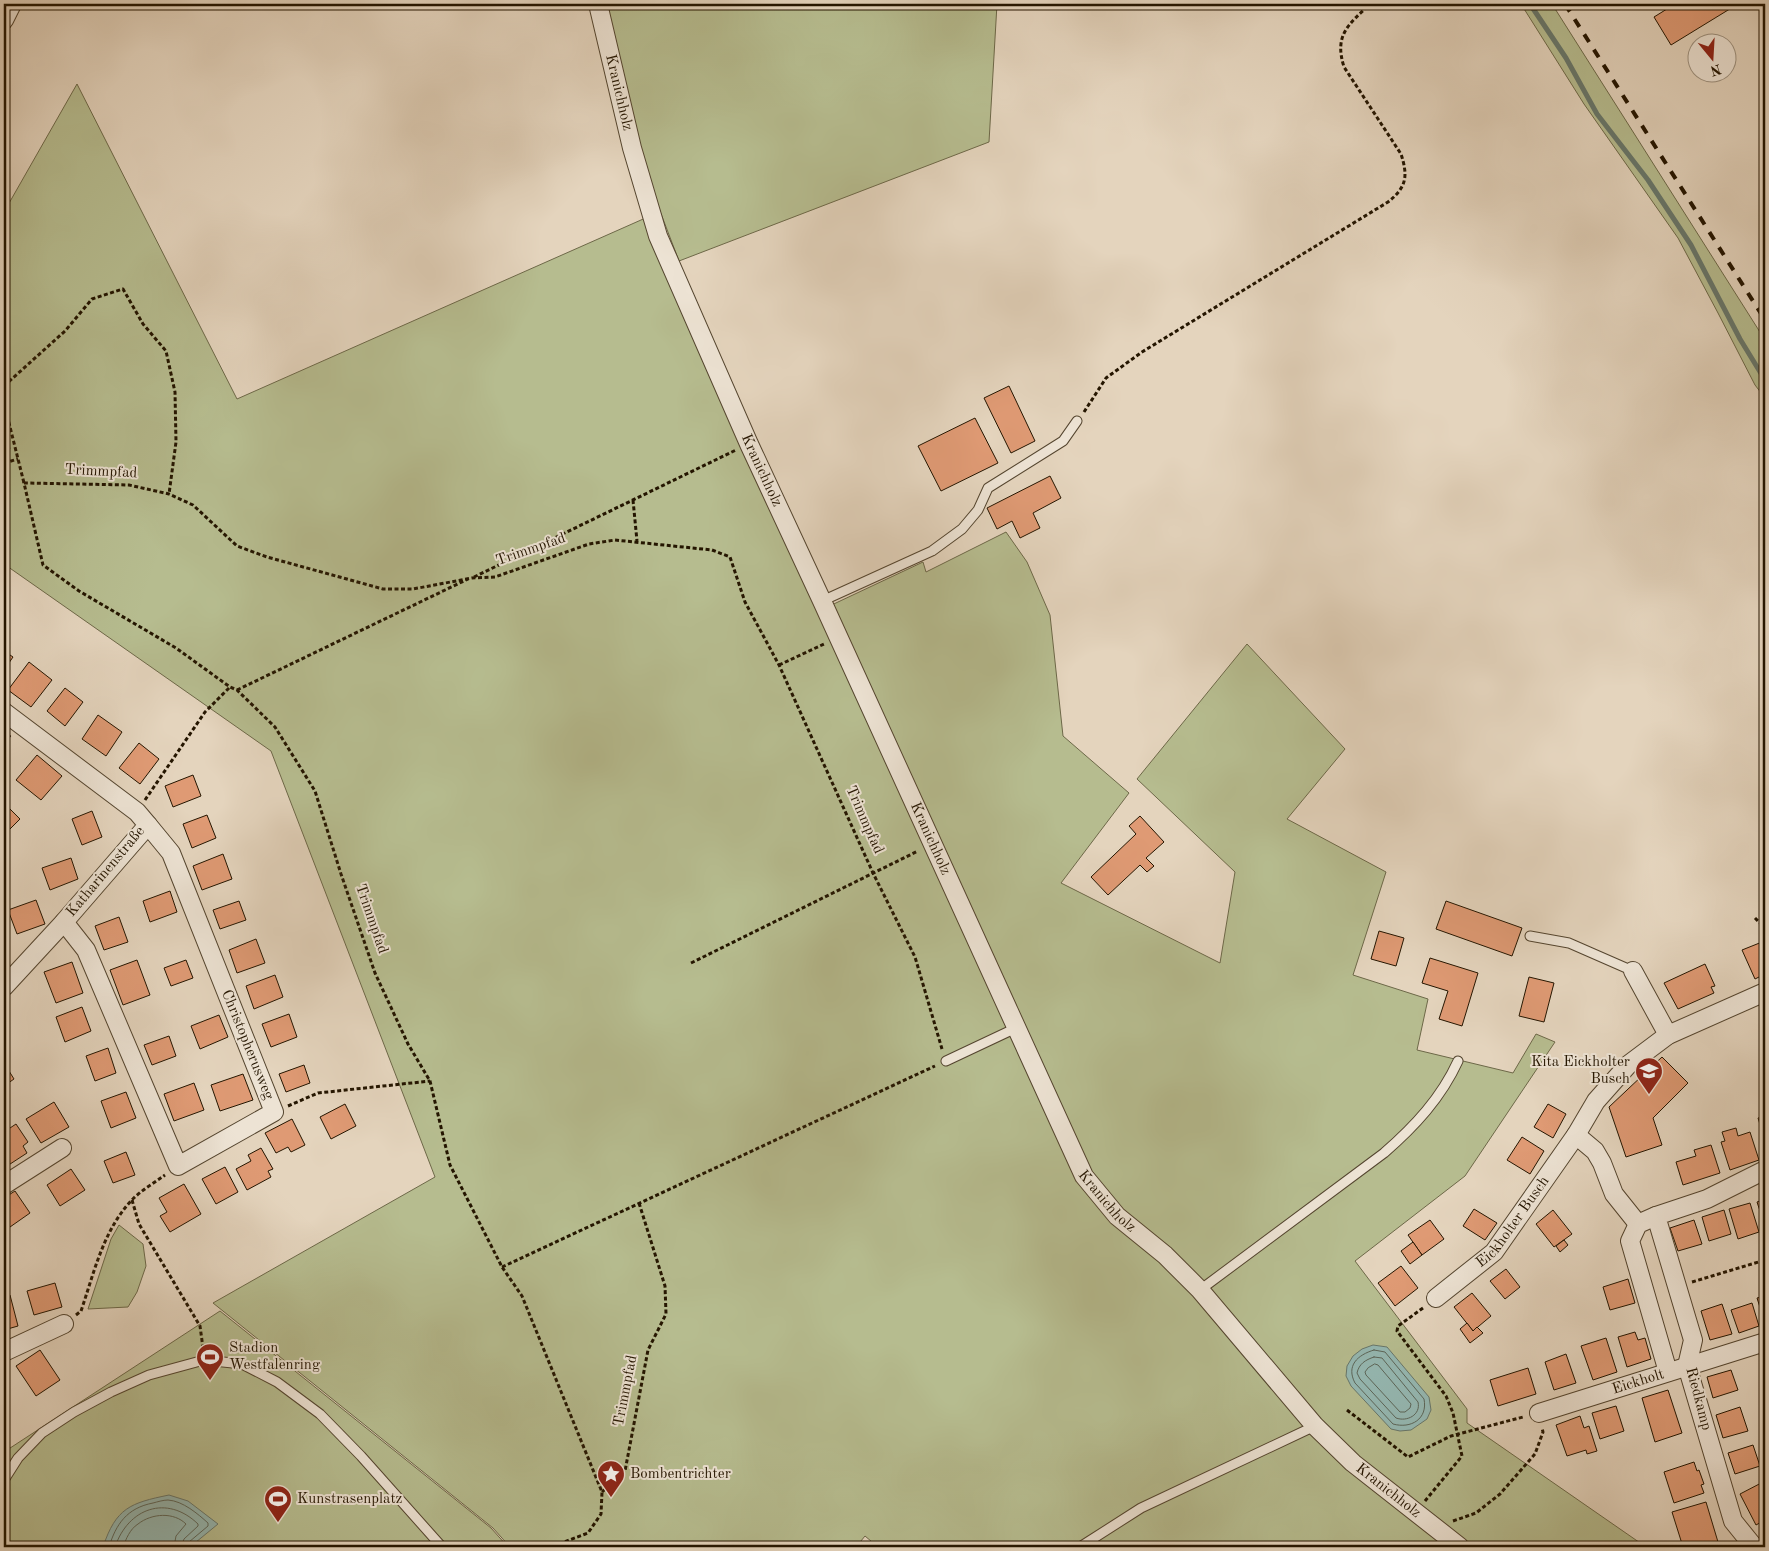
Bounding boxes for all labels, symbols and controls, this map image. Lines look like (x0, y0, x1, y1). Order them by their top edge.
north arrow (1686, 32, 1736, 82)
street label: Kranichholz (603, 53, 635, 132)
text: N (1708, 61, 1723, 78)
street label: Kranichholz (738, 432, 785, 509)
street label: Trimmpfad (64, 463, 138, 481)
street label: Trimmpfad (494, 531, 568, 569)
street label: Trimmpfad (842, 784, 886, 856)
street label: Kranichholz (907, 800, 953, 877)
street label: Katharinenstraße (64, 824, 148, 920)
street label: Trimmpfad (352, 882, 390, 956)
street label: Christopherusweg (218, 988, 276, 1102)
place label: Kita Eickholter Busch (1531, 1055, 1630, 1087)
school or university icon: Kita Eickholter Busch (1634, 1056, 1664, 1095)
street label: Kranichholz (1075, 1168, 1138, 1235)
street label: Eickholter Busch (1473, 1174, 1552, 1271)
place label: Stadion Westfalenring (229, 1341, 320, 1373)
sports icon: Stadion Westfalenring (195, 1342, 225, 1381)
street label: Trimmpfad (612, 1354, 640, 1428)
street label: Riedkamp (1682, 1366, 1714, 1432)
street label: Eickholt (1610, 1367, 1666, 1397)
place icon: Bombentrichter (596, 1459, 626, 1498)
street label: Kranichholz (1353, 1461, 1424, 1521)
place label: Bombentrichter (630, 1467, 731, 1482)
sports icon: Kunstrasenplatz (263, 1484, 293, 1523)
place label: Kunstrasenplatz (297, 1492, 402, 1507)

